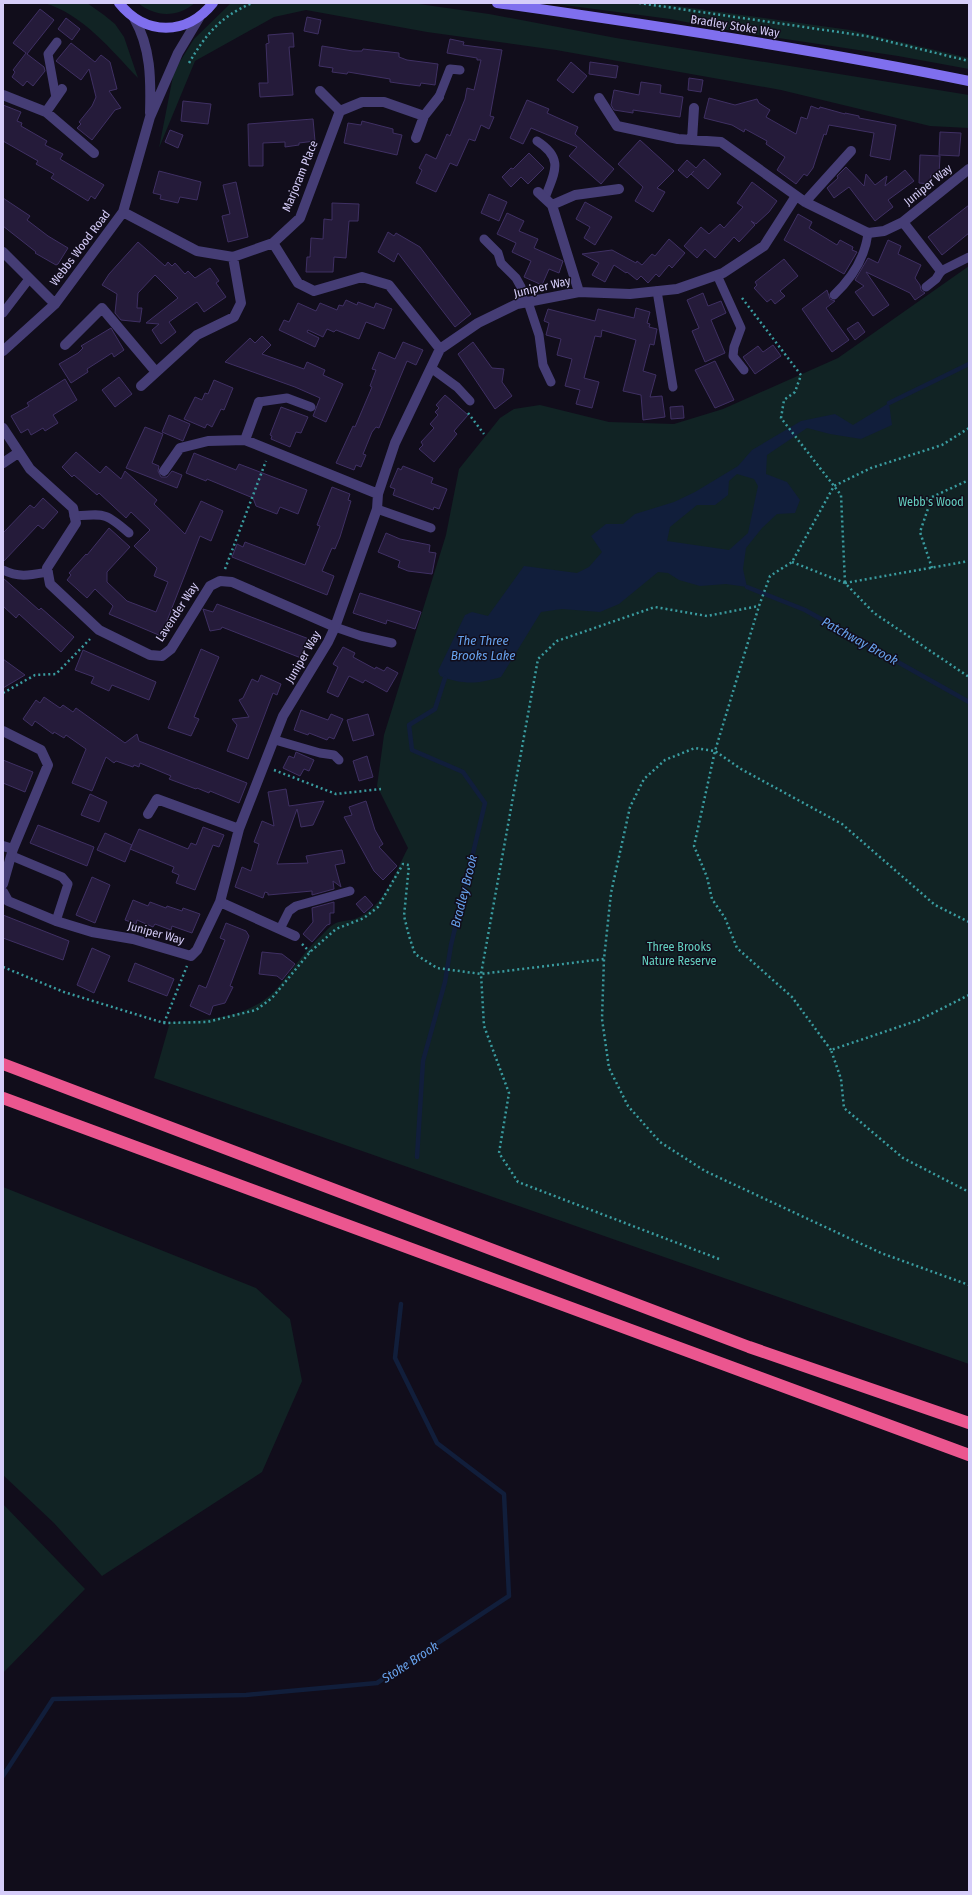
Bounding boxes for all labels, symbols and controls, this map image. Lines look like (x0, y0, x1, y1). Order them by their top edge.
street label: Bradley Stoke Way (690, 12, 781, 40)
street label: Marjoram Place (279, 138, 321, 214)
street label: Juniper Way (901, 161, 955, 209)
street label: Webbs Wood Road (47, 207, 113, 289)
street label: Juniper Way (512, 274, 572, 300)
park label: Webb's Wood (898, 495, 964, 509)
street label: Lavender Way (153, 579, 202, 644)
water label: Patchway Brook (819, 614, 901, 668)
street label: Juniper Way (282, 628, 324, 686)
water label: The Three Brooks Lake (451, 633, 515, 663)
water label: Bradley Brook (448, 853, 480, 929)
street label: Juniper Way (126, 919, 186, 947)
park label: Three Brooks Nature Reserve (642, 940, 716, 968)
water label: Stoke Brook (378, 1638, 441, 1686)

